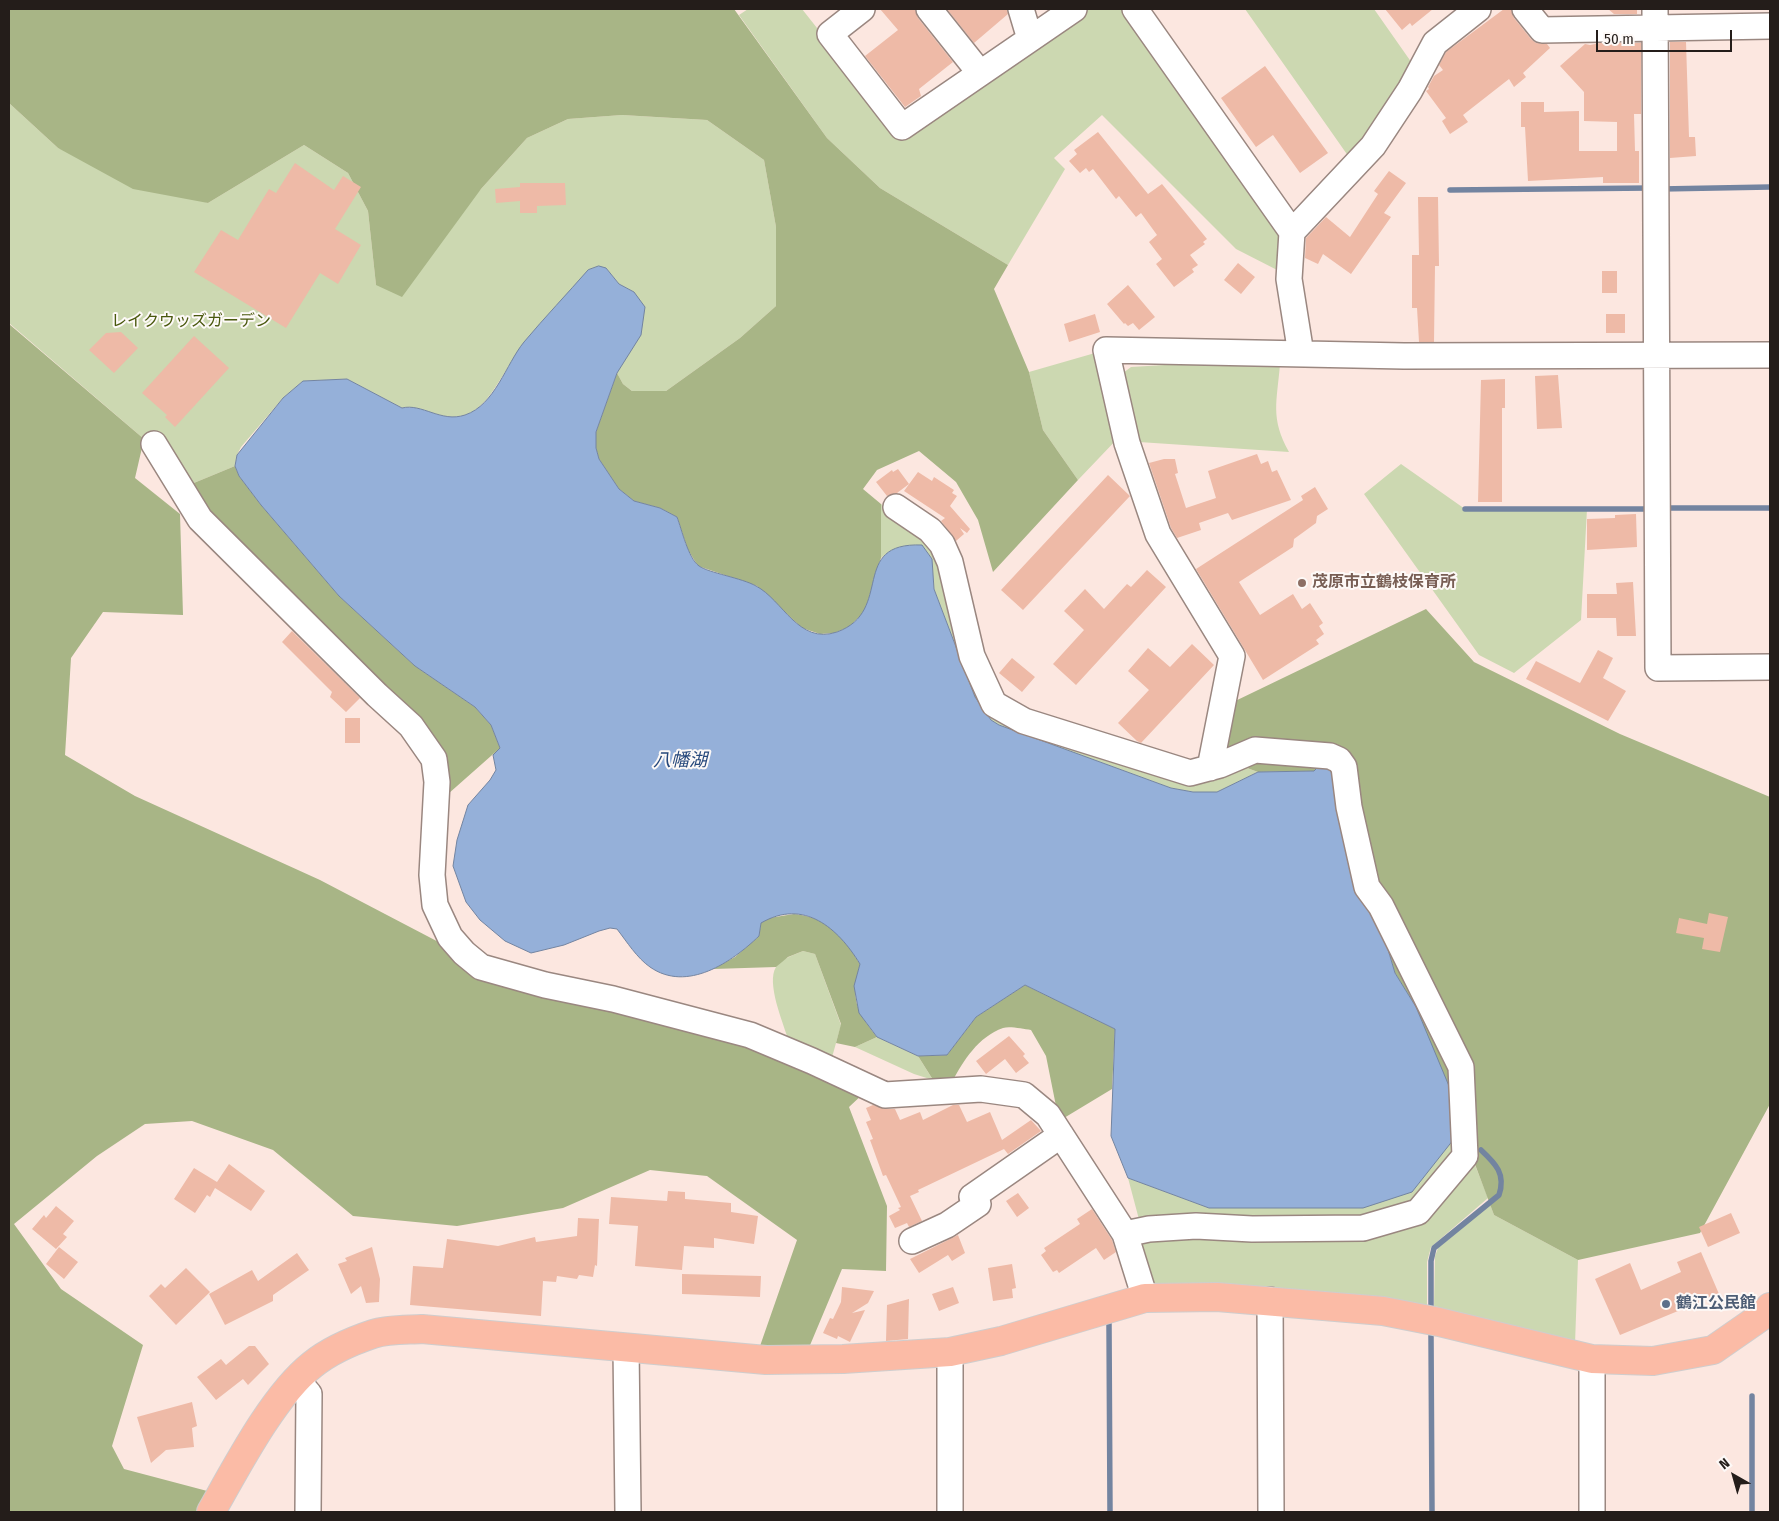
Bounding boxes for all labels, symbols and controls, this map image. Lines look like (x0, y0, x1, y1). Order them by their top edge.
scale bar (1599, 20, 1735, 52)
text: 50 m (1604, 30, 1634, 48)
park label: レイクウッズガーデン (111, 312, 271, 332)
place label: 茂原市立鶴枝保育所 (1312, 573, 1456, 593)
marker: 茂原市立鶴枝保育所 (1296, 577, 1308, 589)
water label: 八幡湖 (653, 750, 707, 772)
place label: 鶴江公民館 (1676, 1294, 1756, 1314)
marker: 鶴江公民館 (1660, 1298, 1672, 1310)
north arrow (1709, 1451, 1759, 1501)
text: N (1716, 1455, 1733, 1473)

